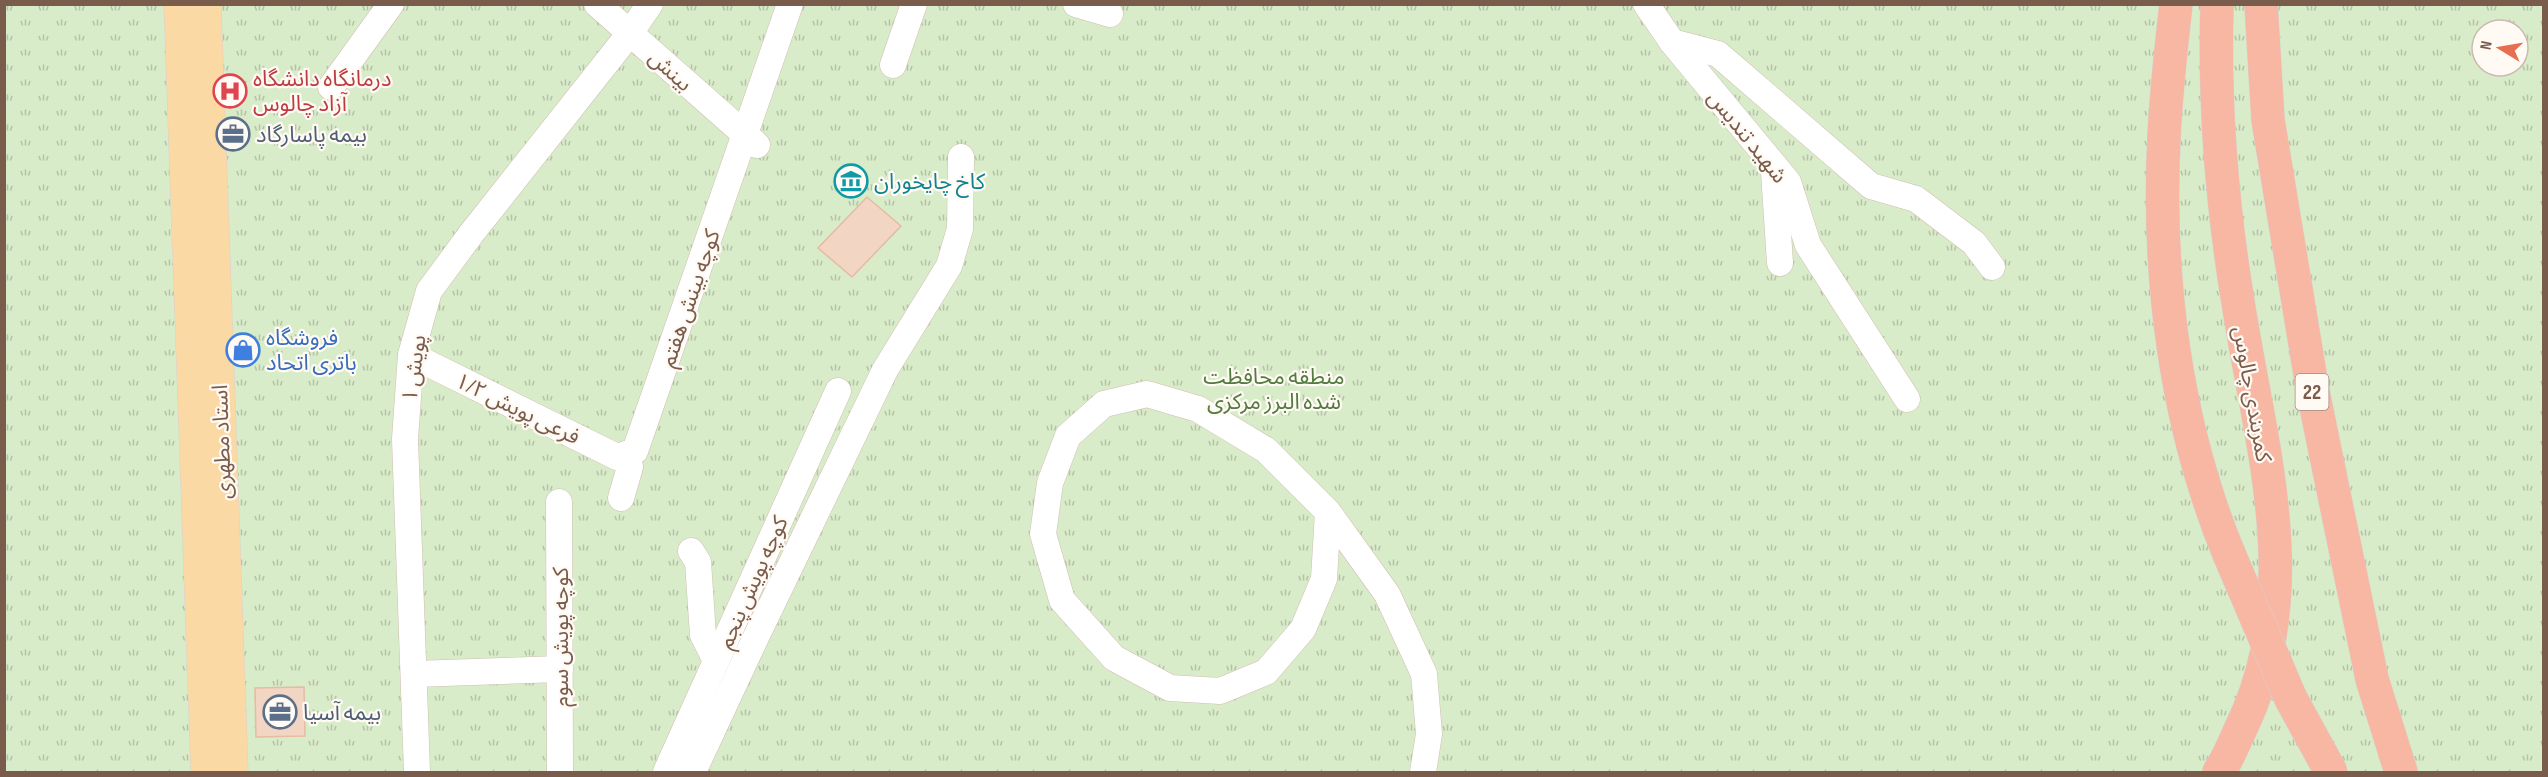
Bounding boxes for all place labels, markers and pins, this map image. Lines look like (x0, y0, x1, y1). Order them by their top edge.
place label: درمانگاه دانشگاه آزاد چالوس (253, 66, 391, 118)
hospital icon: درمانگاه دانشگاه آزاد چالوس (212, 73, 248, 109)
office icon: بیمه پاسارگاد (215, 116, 251, 152)
place label: بیمه پاسارگاد (256, 122, 367, 149)
museum icon: کاخ چایخوران (833, 163, 869, 199)
place label: کاخ چایخوران (874, 169, 986, 198)
place label: فروشگاه باتری اتحاد (266, 325, 357, 377)
shop icon: فروشگاه باتری اتحاد (225, 332, 261, 368)
office icon: بیمه آسیا (262, 694, 298, 730)
place label: بیمه آسیا (303, 700, 381, 727)

